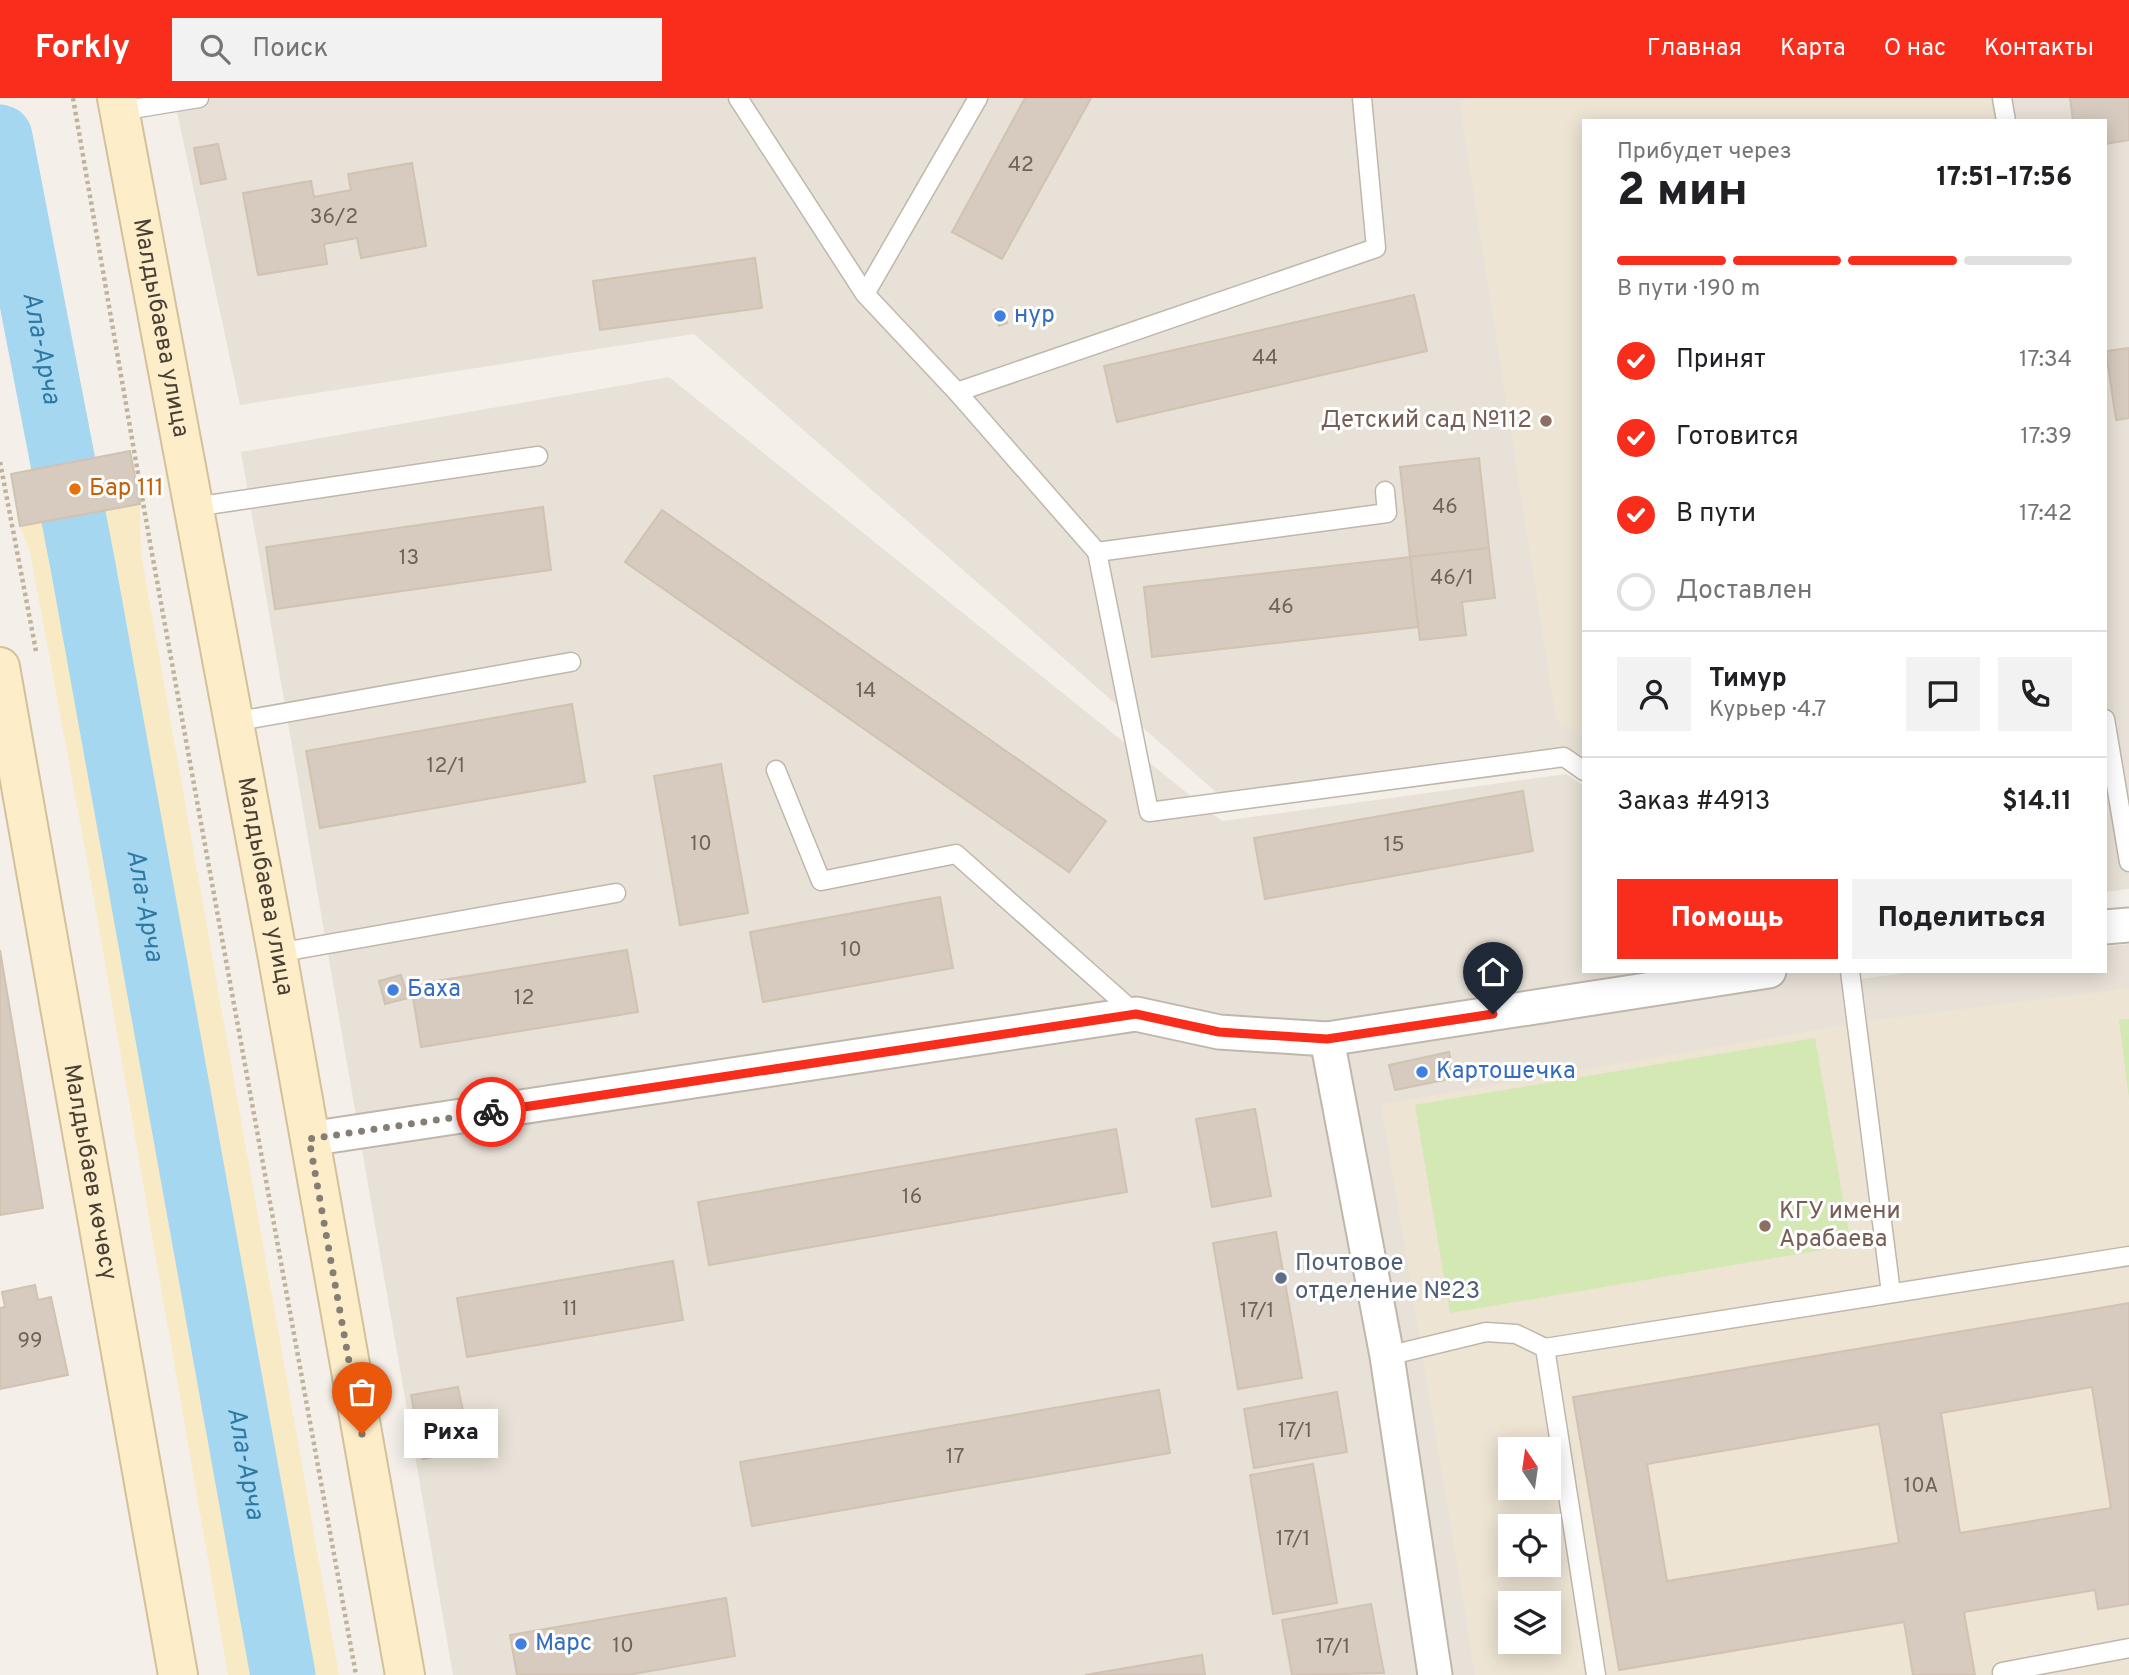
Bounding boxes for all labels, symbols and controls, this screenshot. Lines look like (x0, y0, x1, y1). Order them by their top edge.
search box (172, 18, 662, 81)
text: Forkly (35, 28, 130, 70)
icon: search (196, 30, 234, 68)
text: Поиск (252, 33, 328, 66)
text: Главная (1647, 34, 1742, 64)
text: Карта (1780, 34, 1846, 64)
text: О нас (1884, 34, 1946, 64)
text: Контакты (1984, 34, 2094, 64)
text: Прибудет через (1617, 138, 1792, 167)
house number: 42 (1008, 152, 1034, 179)
text: 17:51–17:56 (1936, 162, 2072, 195)
text: 2 мин (1617, 163, 1748, 222)
house number: 36/2 (310, 204, 358, 231)
street label: Малдыбаева улица (125, 216, 195, 440)
text: В пути · 190 m (1617, 275, 1760, 304)
water label: Ала-Арча (14, 289, 68, 408)
place label: нур (1014, 301, 1055, 331)
marker: нур (992, 308, 1008, 324)
icon: check (1617, 342, 1655, 380)
text: Принят (1676, 344, 1766, 377)
house number: 44 (1252, 345, 1278, 372)
text: 17:34 (2019, 346, 2072, 375)
place label: Детский сад №112 (1320, 406, 1532, 436)
marker: Детский сад №112 (1538, 413, 1554, 429)
icon: check (1617, 419, 1655, 457)
text: Готовится (1676, 421, 1799, 454)
text: 17:39 (2020, 423, 2072, 452)
place label: Бар 111 (89, 474, 164, 504)
marker: Бар 111 (67, 481, 83, 497)
house number: 46 (1432, 494, 1458, 521)
icon: check (1617, 496, 1655, 534)
text: В пути (1676, 498, 1756, 531)
text: 17:42 (2019, 500, 2072, 529)
house number: 13 (399, 545, 419, 572)
house number: 46/1 (1430, 565, 1474, 592)
text: Доставлен (1676, 575, 1812, 608)
house number: 46 (1268, 594, 1294, 621)
button: person (1617, 657, 1691, 731)
button: chat (1906, 657, 1980, 731)
button: phone (1998, 657, 2072, 731)
text: Тимур (1709, 663, 1787, 696)
house number: 14 (856, 678, 876, 705)
text: Курьер · 4.7 (1709, 696, 1826, 725)
house number: 12/1 (427, 753, 465, 780)
street label: Малдыбаева улица (229, 775, 299, 998)
text: Заказ #4913 (1617, 786, 1770, 819)
text: $14.11 (2002, 786, 2072, 819)
house number: 10 (690, 831, 712, 858)
house number: 15 (1384, 832, 1404, 859)
water label: Ала-Арча (118, 847, 171, 965)
button: Помощь (1617, 879, 1838, 959)
button: Поделиться (1852, 879, 2072, 959)
house number: 10 (840, 937, 862, 964)
pin (1463, 942, 1523, 1014)
icon: home (1474, 953, 1512, 991)
place label: Баха (407, 975, 461, 1005)
marker: Баха (385, 982, 401, 998)
house number: 12 (514, 985, 534, 1012)
place label: Картошечка (1436, 1057, 1576, 1087)
street label: Малдыбаев көчөсү (55, 1062, 123, 1282)
marker: Картошечка (1414, 1064, 1430, 1080)
courier (456, 1077, 526, 1147)
icon: bike (472, 1093, 510, 1131)
house number: 16 (902, 1184, 922, 1211)
place label: КГУ имени Арабаева (1779, 1197, 1901, 1255)
marker: КГУ имени Арабаева (1757, 1218, 1773, 1234)
place label: Почтовое отделение №23 (1295, 1249, 1480, 1307)
marker: Почтовое отделение №23 (1273, 1270, 1289, 1286)
house number: 11 (562, 1296, 578, 1323)
house number: 17/1 (1240, 1298, 1274, 1325)
house number: 99 (17, 1328, 43, 1355)
pin (332, 1362, 392, 1434)
icon: bag (343, 1373, 381, 1411)
water label: Ала-Арча (219, 1405, 271, 1523)
callout: Риха (404, 1410, 499, 1458)
house number: 17/1 (1278, 1418, 1312, 1445)
text: Риха (423, 1419, 479, 1448)
north arrow (1498, 1437, 1561, 1500)
map controls (1498, 1437, 1561, 1654)
house number: 17 (946, 1444, 964, 1471)
house number: 10А (1904, 1473, 1938, 1500)
button: locate (1498, 1514, 1561, 1577)
house number: 17/1 (1276, 1526, 1310, 1553)
button: layers (1498, 1591, 1561, 1654)
place label: Марс (535, 1629, 592, 1659)
house number: 10 (612, 1633, 634, 1660)
house number: 17/1 (1316, 1634, 1350, 1661)
marker: Марс (513, 1636, 529, 1652)

